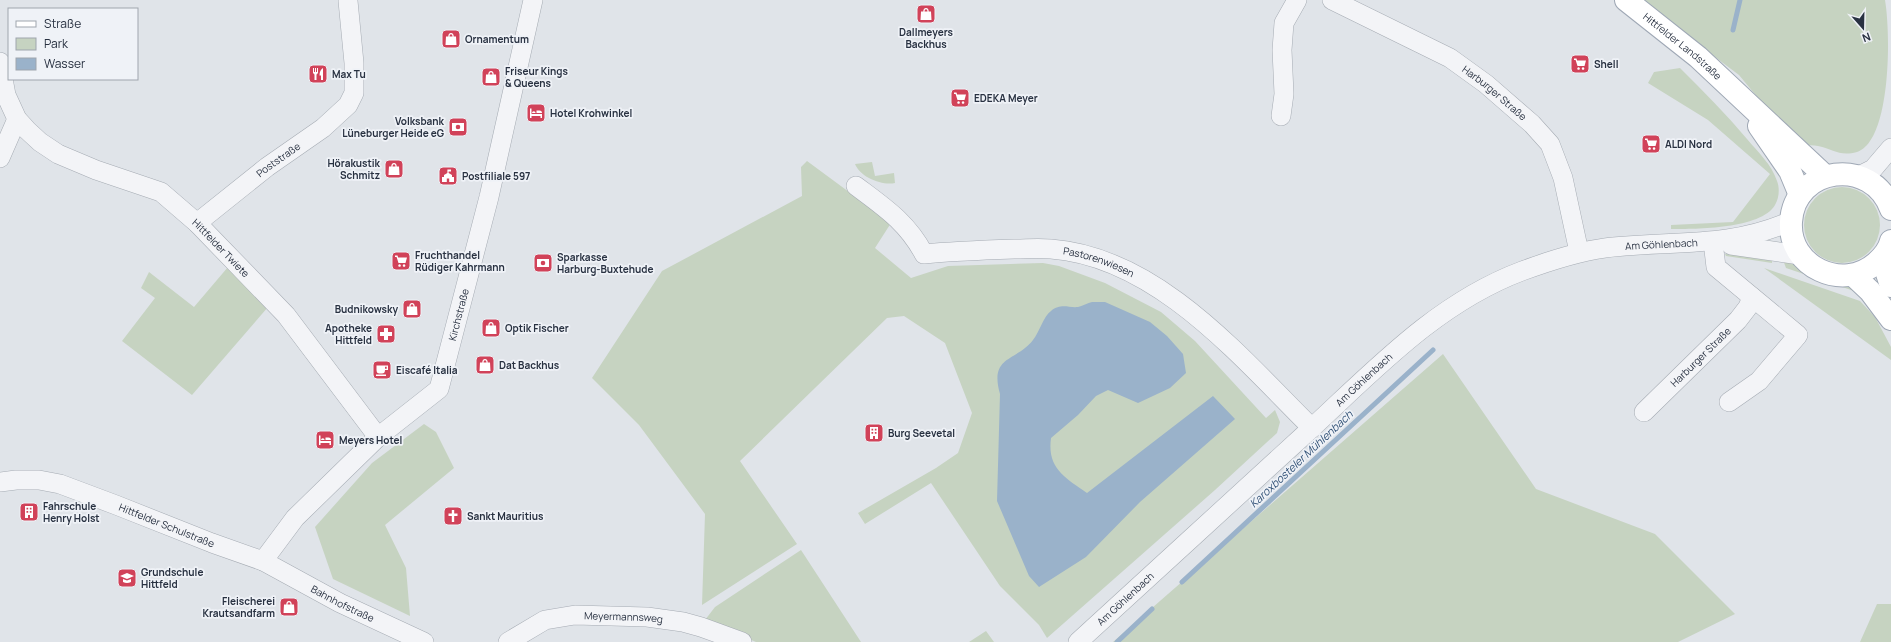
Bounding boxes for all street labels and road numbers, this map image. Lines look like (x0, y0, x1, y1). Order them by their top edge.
street label: Hittfelder Landstraße (1640, 9, 1725, 83)
street label: Harburger Straße (1459, 62, 1530, 123)
street label: Poststraße (253, 139, 303, 180)
street label: Hittfelder Twiete (190, 215, 253, 280)
street label: Am Göhlenbach (1625, 235, 1698, 253)
street label: Pastorenwiesen (1062, 243, 1137, 280)
street label: Kirchstraße (445, 287, 472, 342)
street label: Harburger Straße (1667, 324, 1734, 390)
street label: Am Göhlenbach (1332, 350, 1395, 409)
street label: Hittfelder Schulstraße (117, 500, 217, 550)
street label: Am Göhlenbach (1094, 569, 1157, 628)
street label: Bahnhofstraße (309, 582, 377, 625)
street label: Meyermannsweg (584, 608, 664, 626)

